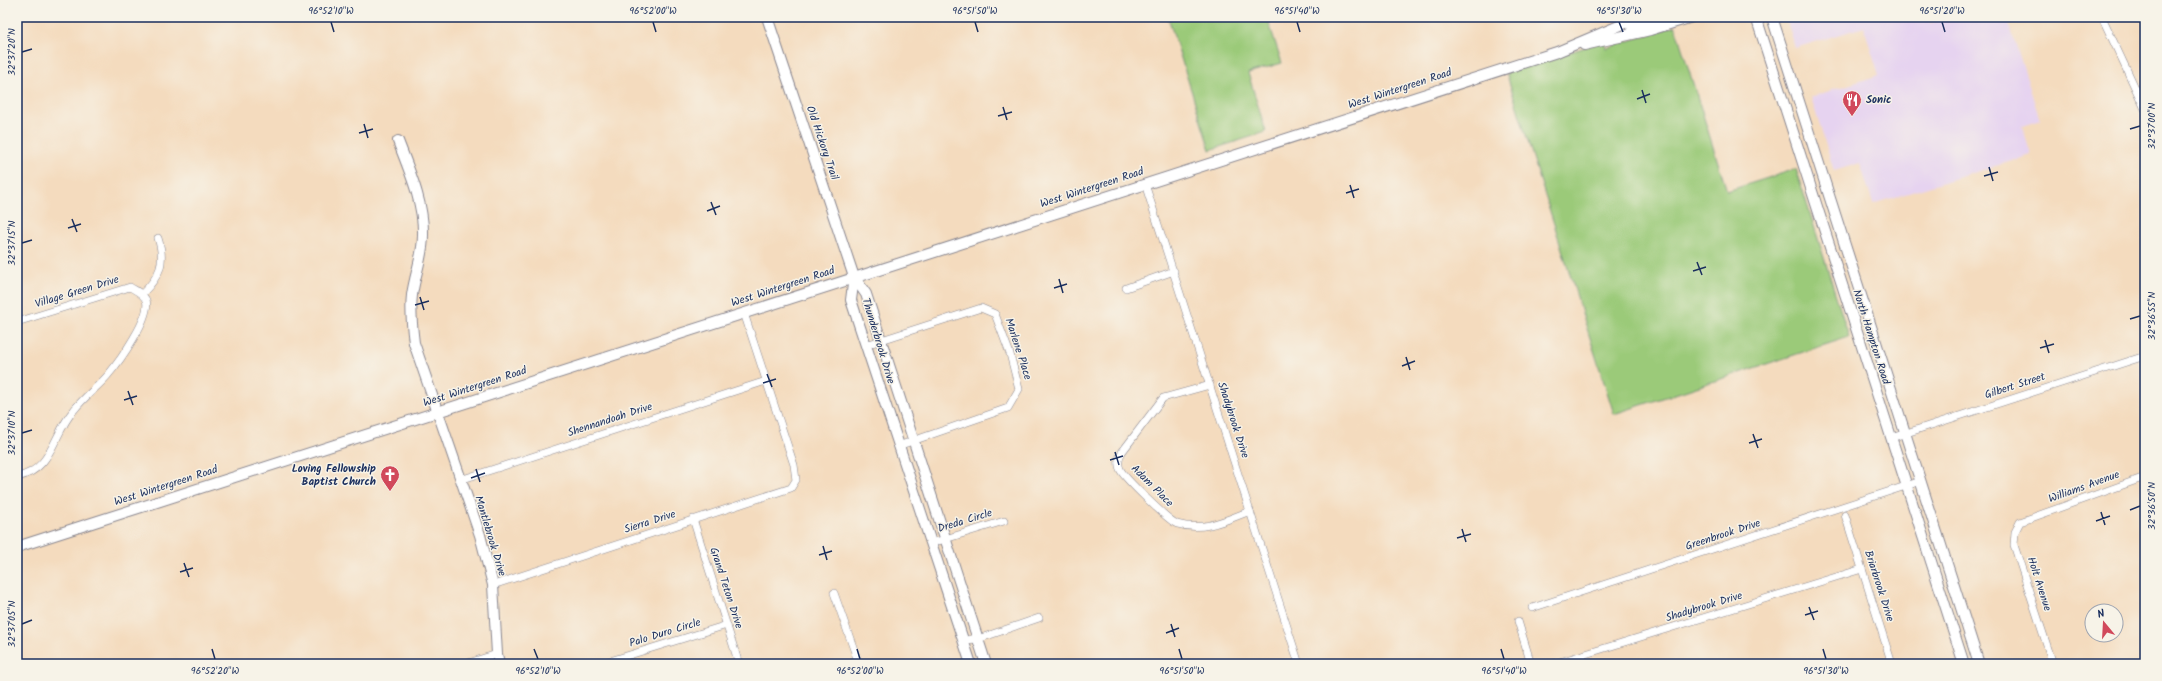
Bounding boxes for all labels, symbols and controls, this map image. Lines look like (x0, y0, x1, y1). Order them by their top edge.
text: 96°52'10"W (308, 3, 354, 19)
text: 96°52'00"W (629, 3, 677, 19)
text: 96°51'50"W (952, 3, 998, 19)
text: 96°51'40"W (1274, 3, 1320, 19)
text: 96°51'30"W (1596, 3, 1642, 19)
text: 96°51'20"W (1919, 3, 1965, 19)
text: 32°37'20"N (4, 28, 20, 76)
street label: West Wintergreen Road (1346, 64, 1455, 114)
restaurant icon: Sonic (1841, 89, 1863, 117)
place label: Sonic (1866, 91, 1891, 109)
text: 32°37'00"N (2144, 102, 2160, 149)
street label: Old Hickory Trail (801, 103, 843, 183)
street label: West Wintergreen Road (1038, 163, 1147, 213)
text: 32°37'15"N (4, 220, 20, 266)
street label: West Wintergreen Road (729, 262, 838, 312)
street label: Village Green Drive (33, 271, 121, 313)
street label: North Hampton Road (1847, 287, 1895, 387)
text: 32°36'55"N (2144, 292, 2160, 340)
street label: Thunderbrook Drive (856, 296, 900, 386)
street label: Marlene Place (1000, 316, 1036, 382)
street label: West Wintergreen Road (421, 362, 530, 412)
street label: Gilbert Street (1982, 367, 2048, 404)
street label: Shadybrook Drive (1212, 379, 1254, 461)
street label: Shennandoah Drive (565, 398, 655, 442)
text: 32°37'10"N (4, 410, 20, 455)
place label: Loving Fellowship Baptist Church (292, 460, 376, 491)
street label: Adam Place (1126, 460, 1178, 512)
street label: West Wintergreen Road (112, 461, 221, 511)
church icon: Loving Fellowship Baptist Church (379, 464, 401, 492)
street label: Williams Avenue (2046, 466, 2122, 508)
text: 32°36'50"N (2144, 482, 2160, 530)
street label: Mantlebrook Drive (469, 493, 511, 579)
street label: Dreda Circle (936, 504, 995, 538)
street label: Sierra Drive (622, 505, 678, 539)
street label: Greenbrook Drive (1683, 514, 1763, 556)
street label: Grand Teton Drive (704, 545, 748, 631)
street label: Briarbrook Drive (1859, 548, 1899, 624)
street label: Holt Avenue (2022, 555, 2056, 614)
street label: Shadybrook Drive (1663, 587, 1745, 627)
text: 32°37'05"N (4, 600, 20, 648)
north arrow (2084, 603, 2124, 643)
text: N (2095, 605, 2107, 624)
street label: Palo Duro Circle (627, 614, 703, 652)
text: 96°52'20"W (191, 663, 239, 679)
text: 96°52'10"W (515, 663, 561, 679)
text: 96°52'00"W (836, 663, 884, 679)
text: 96°51'50"W (1159, 663, 1205, 679)
text: 96°51'40"W (1481, 663, 1527, 679)
text: 96°51'30"W (1803, 663, 1849, 679)

